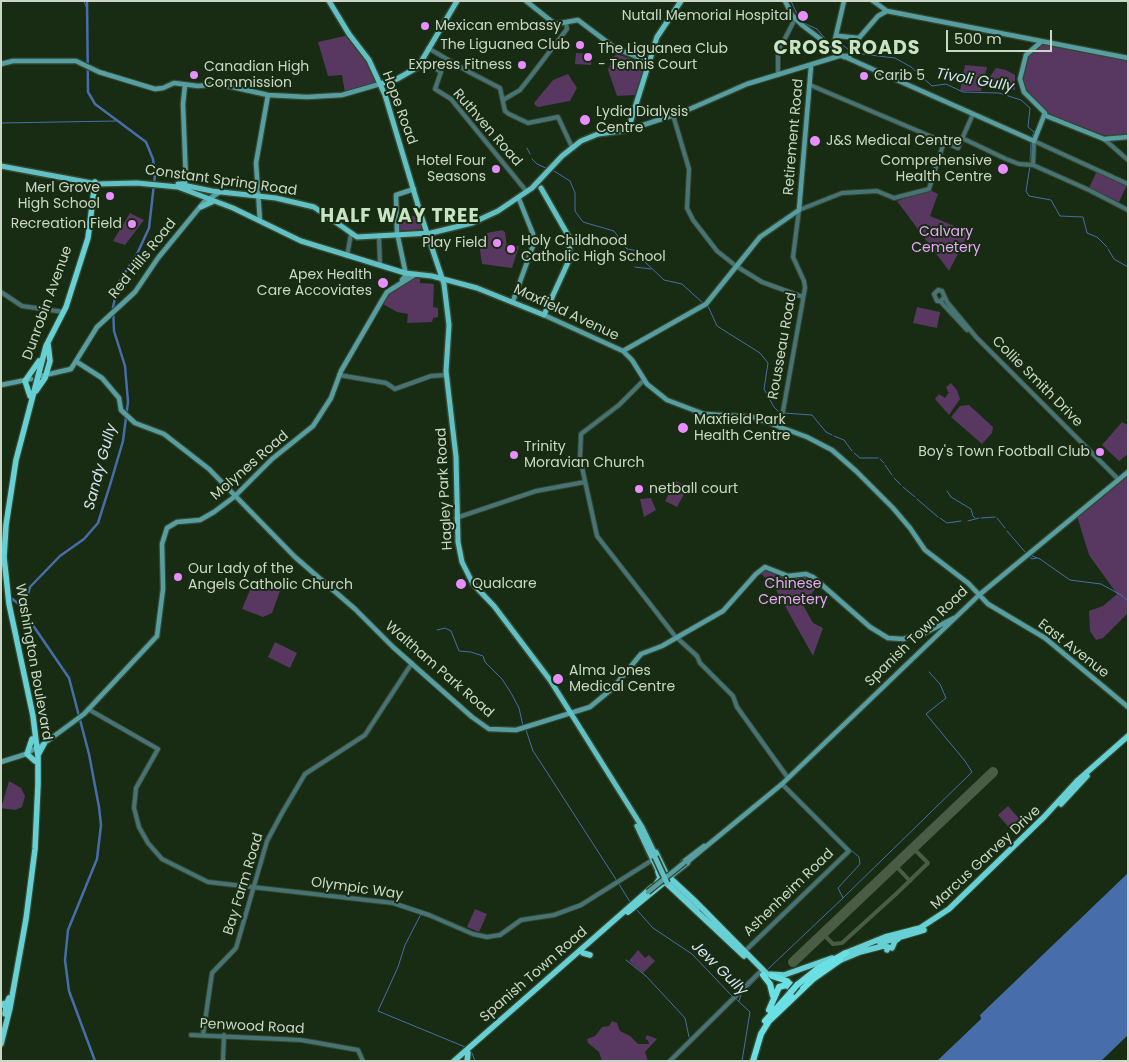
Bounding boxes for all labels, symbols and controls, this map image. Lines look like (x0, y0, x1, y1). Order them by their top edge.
place label: Nutall Memorial Hospital (622, 8, 792, 24)
marker: Nutall Memorial Hospital (796, 9, 810, 23)
place label: Mexican embassy (435, 18, 561, 34)
marker: Mexican embassy (419, 20, 431, 32)
scale bar (949, 20, 1055, 52)
text: 500 m (954, 28, 1002, 49)
place label: The Liguanea Club (440, 37, 570, 53)
district label: CROSS ROADS (772, 38, 922, 60)
marker: The Liguanea Club (574, 39, 586, 51)
place label: The Liguanea Club - Tennis Court (598, 41, 728, 74)
marker: The Liguanea Club - Tennis Court (582, 51, 594, 63)
place label: Express Fitness (409, 57, 512, 73)
place label: Canadian High Commission (204, 59, 309, 92)
marker: Express Fitness (516, 59, 528, 71)
water label: Tivoli Gully (935, 65, 1015, 97)
place label: Carib 5 (874, 68, 925, 84)
marker: Canadian High Commission (188, 69, 200, 81)
street label: Hope Road (378, 69, 420, 147)
marker: Carib 5 (858, 70, 870, 82)
street label: Retirement Road (781, 78, 807, 196)
street label: Ruthven Road (449, 86, 525, 170)
place label: Lydia Dialysis Centre (596, 104, 688, 136)
marker: Lydia Dialysis Centre (578, 113, 592, 127)
place label: J&S Medical Centre (826, 133, 962, 149)
marker: J&S Medical Centre (808, 134, 822, 148)
place label: Hotel Four Seasons (416, 153, 486, 186)
place label: Comprehensive Health Centre (881, 153, 992, 186)
street label: Constant Spring Road (144, 162, 298, 200)
marker: Comprehensive Health Centre (996, 162, 1010, 176)
marker: Hotel Four Seasons (490, 163, 502, 175)
place label: Merl Grove High School (18, 180, 100, 212)
marker: Merl Grove High School (104, 190, 116, 202)
district label: HALF WAY TREE (319, 206, 481, 228)
place label: Recreation Field (11, 216, 122, 232)
street label: Red Hills Road (106, 216, 180, 302)
marker: Recreation Field (126, 218, 138, 230)
park label: Calvary Cemetery (911, 224, 981, 256)
place label: Holy Childhood Catholic High School (521, 233, 666, 266)
place label: Play Field (422, 235, 487, 251)
marker: Play Field (491, 237, 503, 249)
marker: Holy Childhood Catholic High School (505, 243, 517, 255)
street label: Dunrobin Avenue (20, 244, 76, 362)
place label: Apex Health Care Accoviates (257, 267, 372, 300)
marker: Apex Health Care Accoviates (376, 276, 390, 290)
street label: Maxfield Avenue (511, 281, 621, 345)
street label: Rousseau Road (765, 291, 801, 401)
street label: Collie Smith Drive (988, 333, 1086, 431)
place label: Maxfield Park Health Centre (694, 412, 791, 444)
marker: Maxfield Park Health Centre (676, 421, 690, 435)
water label: Sandy Gully (81, 422, 121, 512)
street label: Hagley Park Road (433, 427, 457, 551)
street label: Molynes Road (208, 428, 292, 504)
place label: Trinity Moravian Church (524, 439, 645, 472)
place label: Boy's Town Football Club (918, 444, 1090, 460)
marker: Boy's Town Football Club (1094, 446, 1106, 458)
marker: Trinity Moravian Church (508, 449, 520, 461)
place label: netball court (649, 481, 738, 497)
marker: netball court (633, 483, 645, 495)
place label: Our Lady of the Angels Catholic Church (188, 561, 353, 594)
marker: Our Lady of the Angels Catholic Church (172, 571, 184, 583)
place label: Qualcare (472, 576, 537, 592)
park label: Chinese Cemetery (758, 576, 828, 608)
marker: Qualcare (454, 577, 468, 591)
street label: Washington Boulevard (11, 582, 55, 742)
street label: Spanish Town Road (862, 583, 972, 691)
street label: East Avenue (1034, 616, 1112, 682)
street label: Waltham Park Road (381, 618, 497, 722)
place label: Alma Jones Medical Centre (569, 663, 675, 696)
marker: Alma Jones Medical Centre (551, 672, 565, 686)
street label: Marcus Garvey Drive (928, 803, 1044, 913)
street label: Bay Farm Road (220, 831, 268, 937)
street label: Ashenheim Road (740, 846, 838, 940)
street label: Olympic Way (310, 874, 404, 904)
street label: Spanish Town Road (477, 924, 591, 1026)
water label: Jew Gully (687, 938, 751, 1000)
street label: Penwood Road (199, 1016, 305, 1038)

